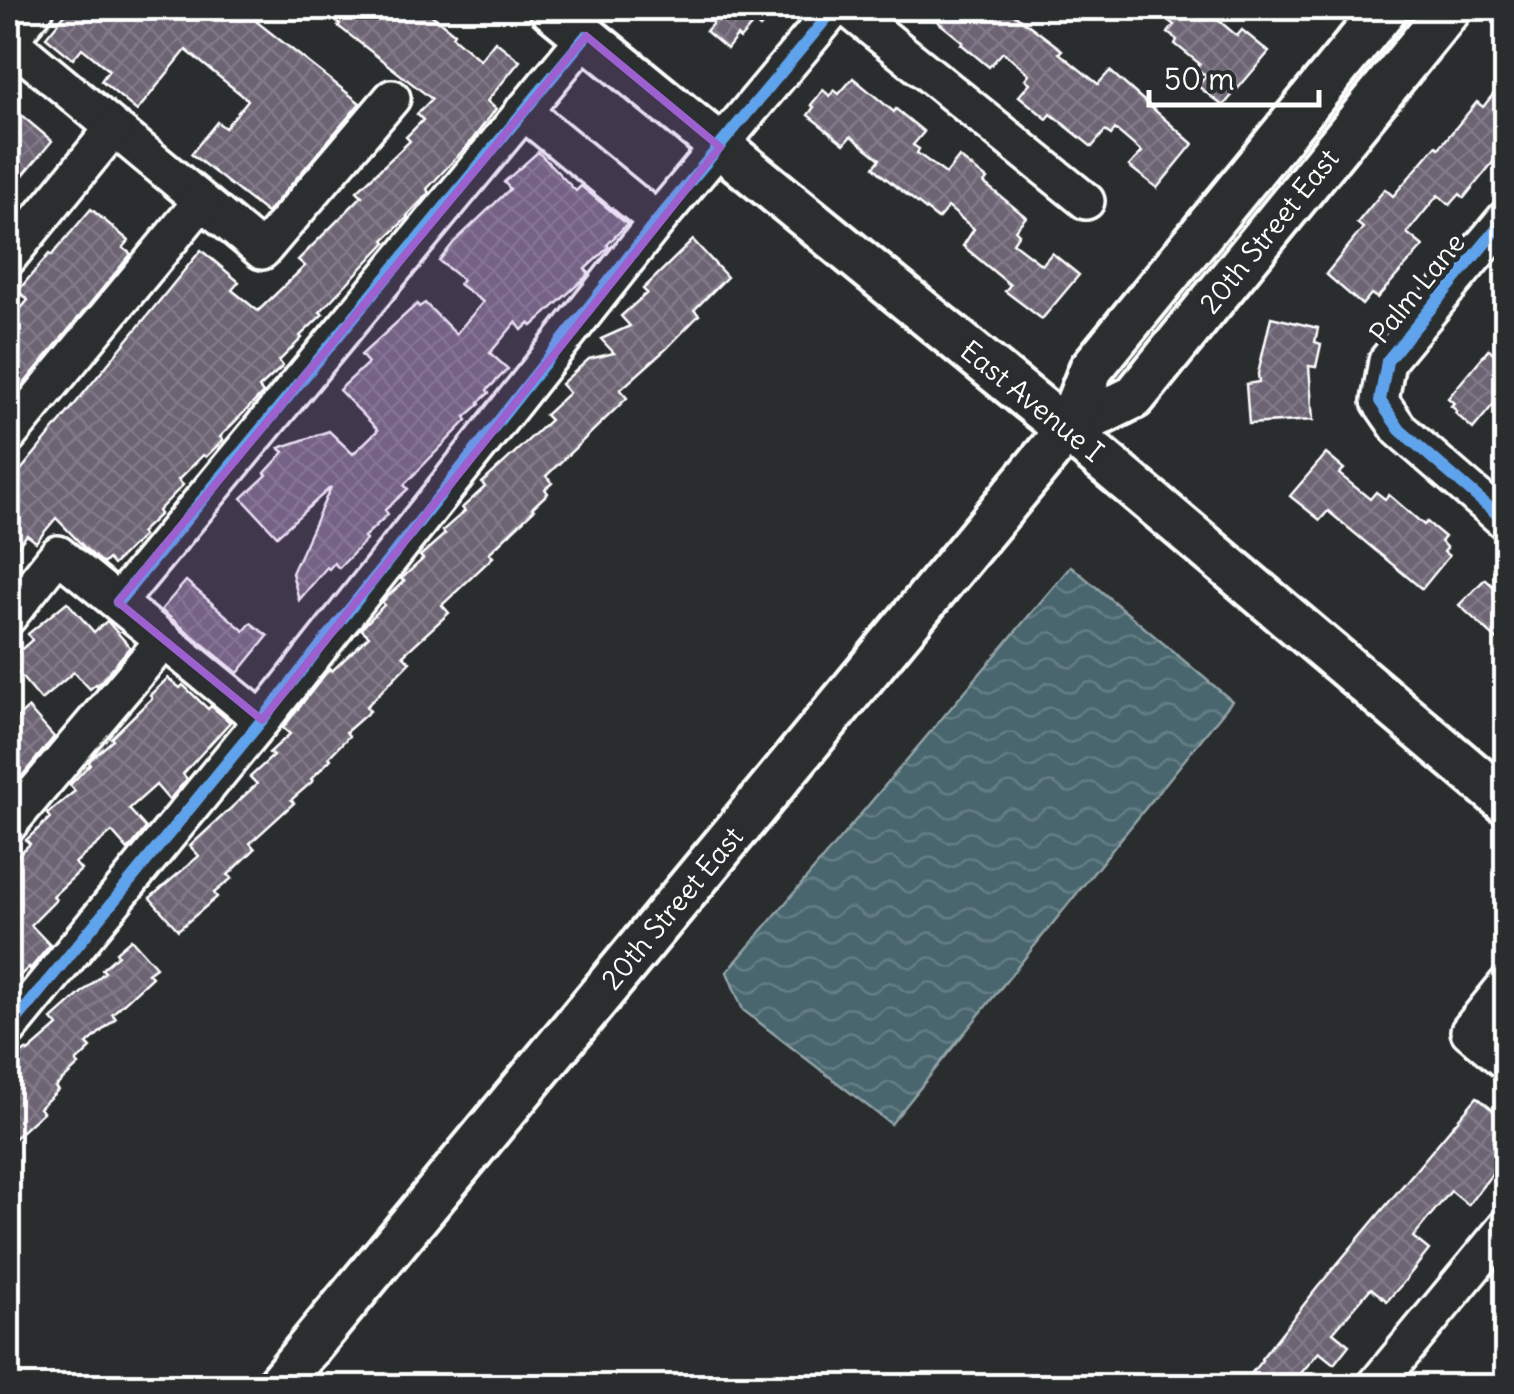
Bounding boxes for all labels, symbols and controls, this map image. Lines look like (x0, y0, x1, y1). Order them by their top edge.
scale bar (1149, 45, 1319, 107)
text: 50 m (1164, 60, 1234, 98)
street label: 20th Street East (1192, 141, 1346, 321)
street label: Palm Lane (1361, 225, 1473, 351)
street label: East Avenue I (953, 332, 1111, 470)
street label: 20th Street East (593, 819, 751, 997)

